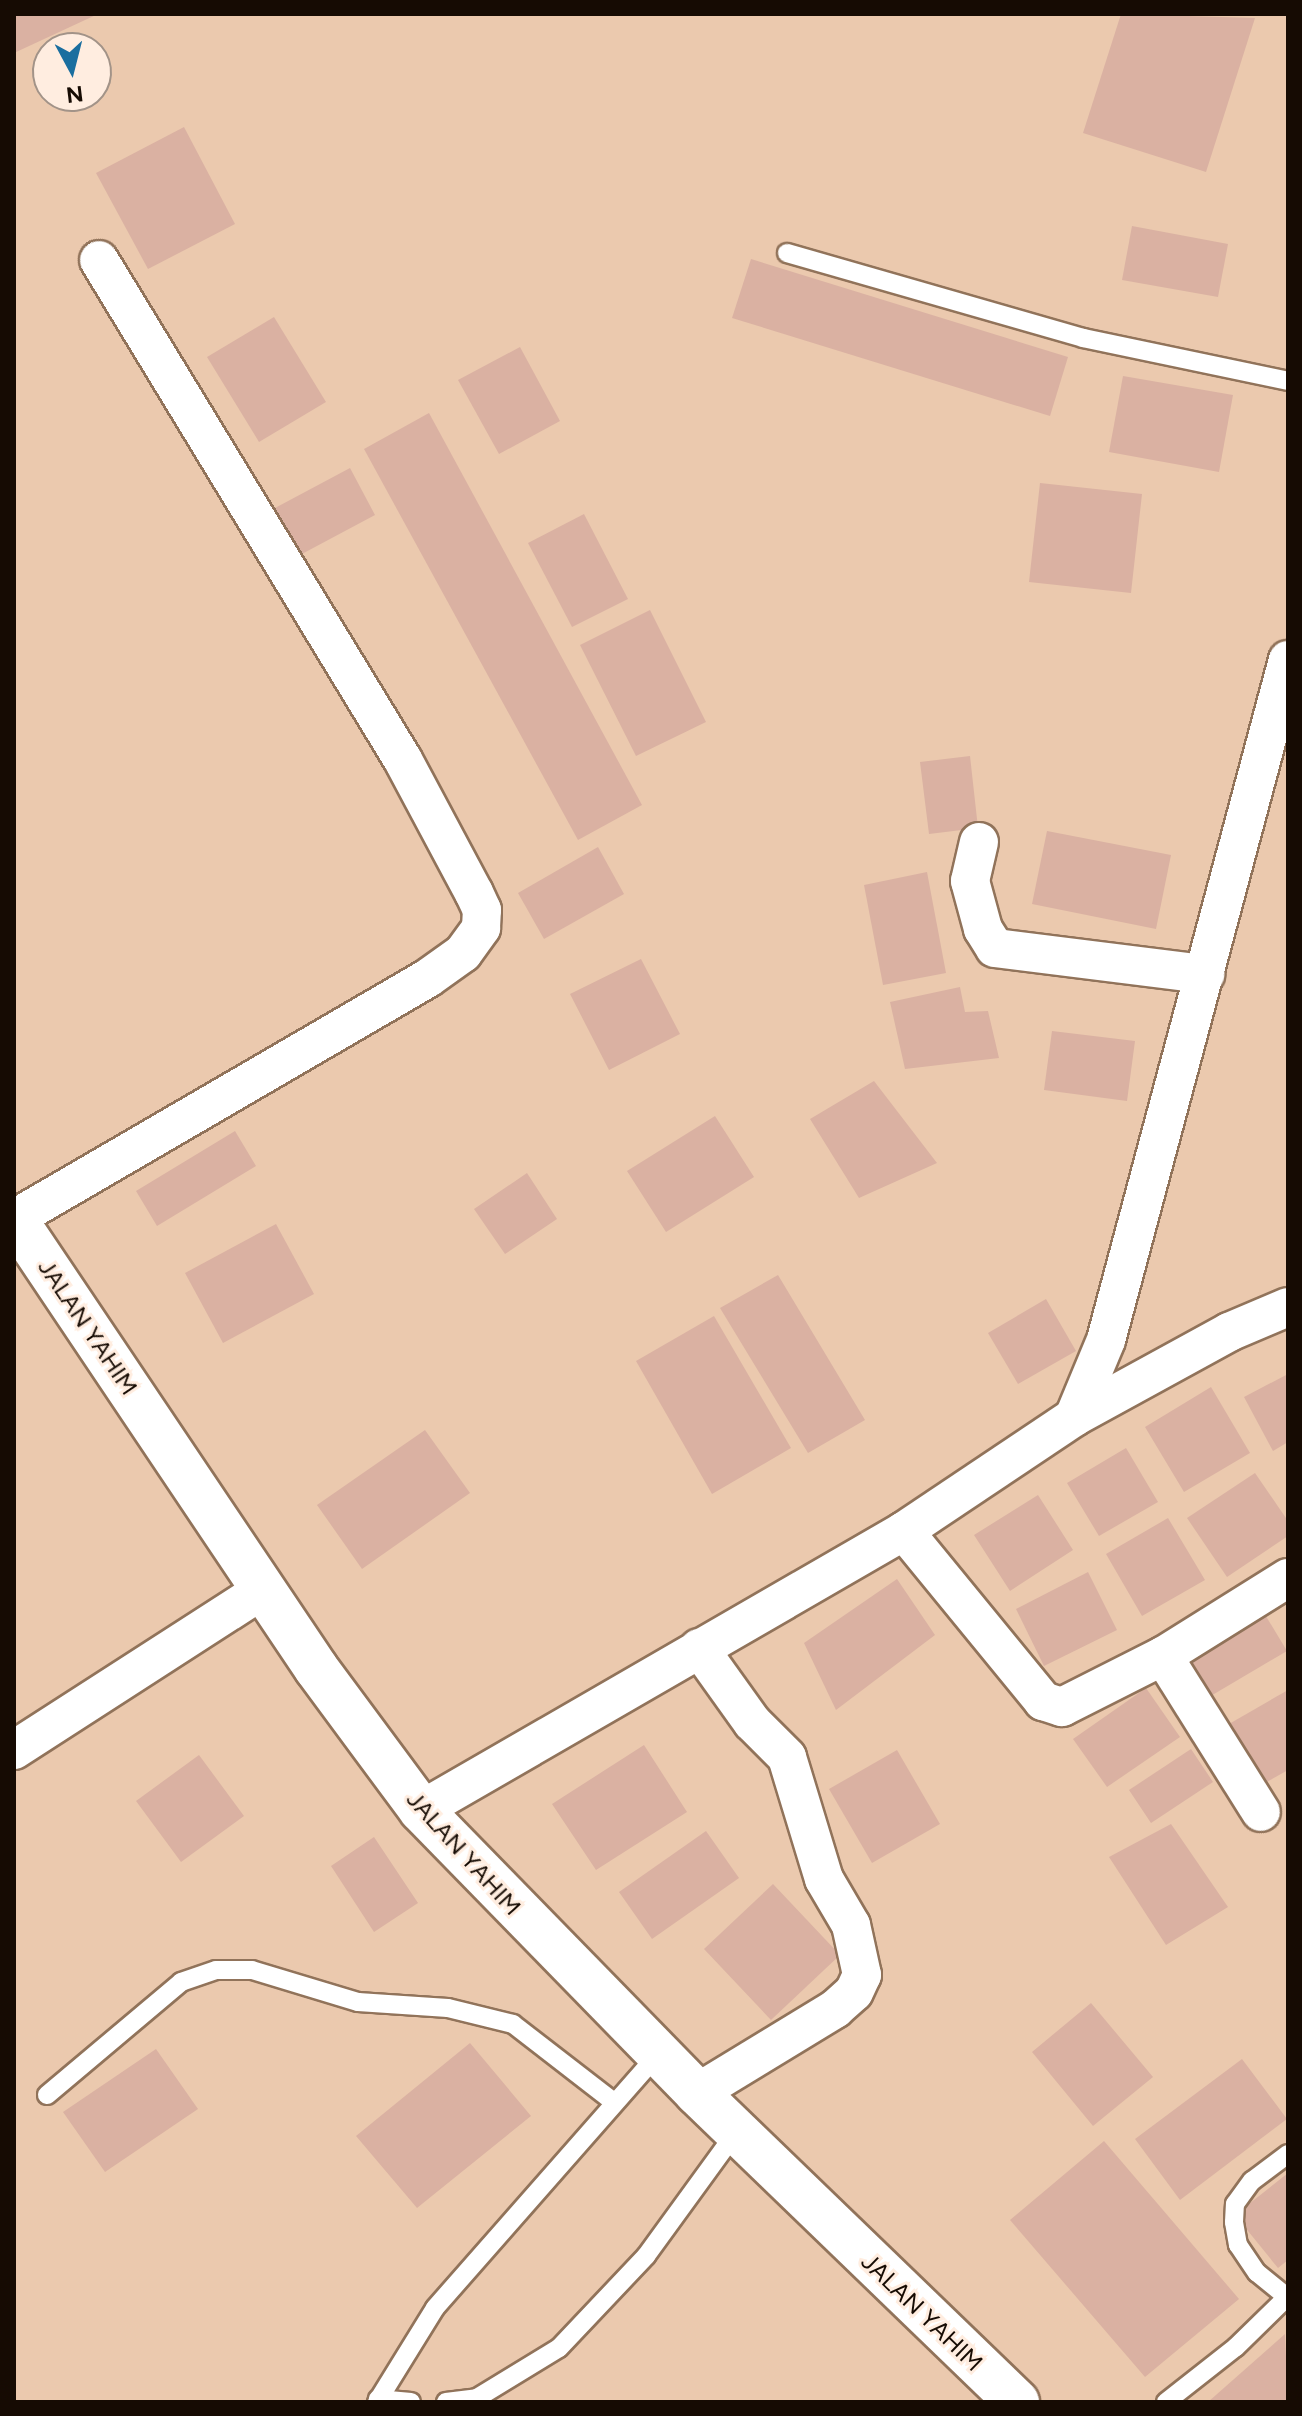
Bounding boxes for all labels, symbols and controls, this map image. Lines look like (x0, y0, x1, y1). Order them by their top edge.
north arrow (32, 32, 112, 112)
text: N (65, 80, 85, 109)
street label: JALAN YAHIM (32, 1254, 144, 1400)
street label: JALAN YAHIM (401, 1785, 527, 1921)
street label: JALAN YAHIM (855, 2247, 989, 2377)

